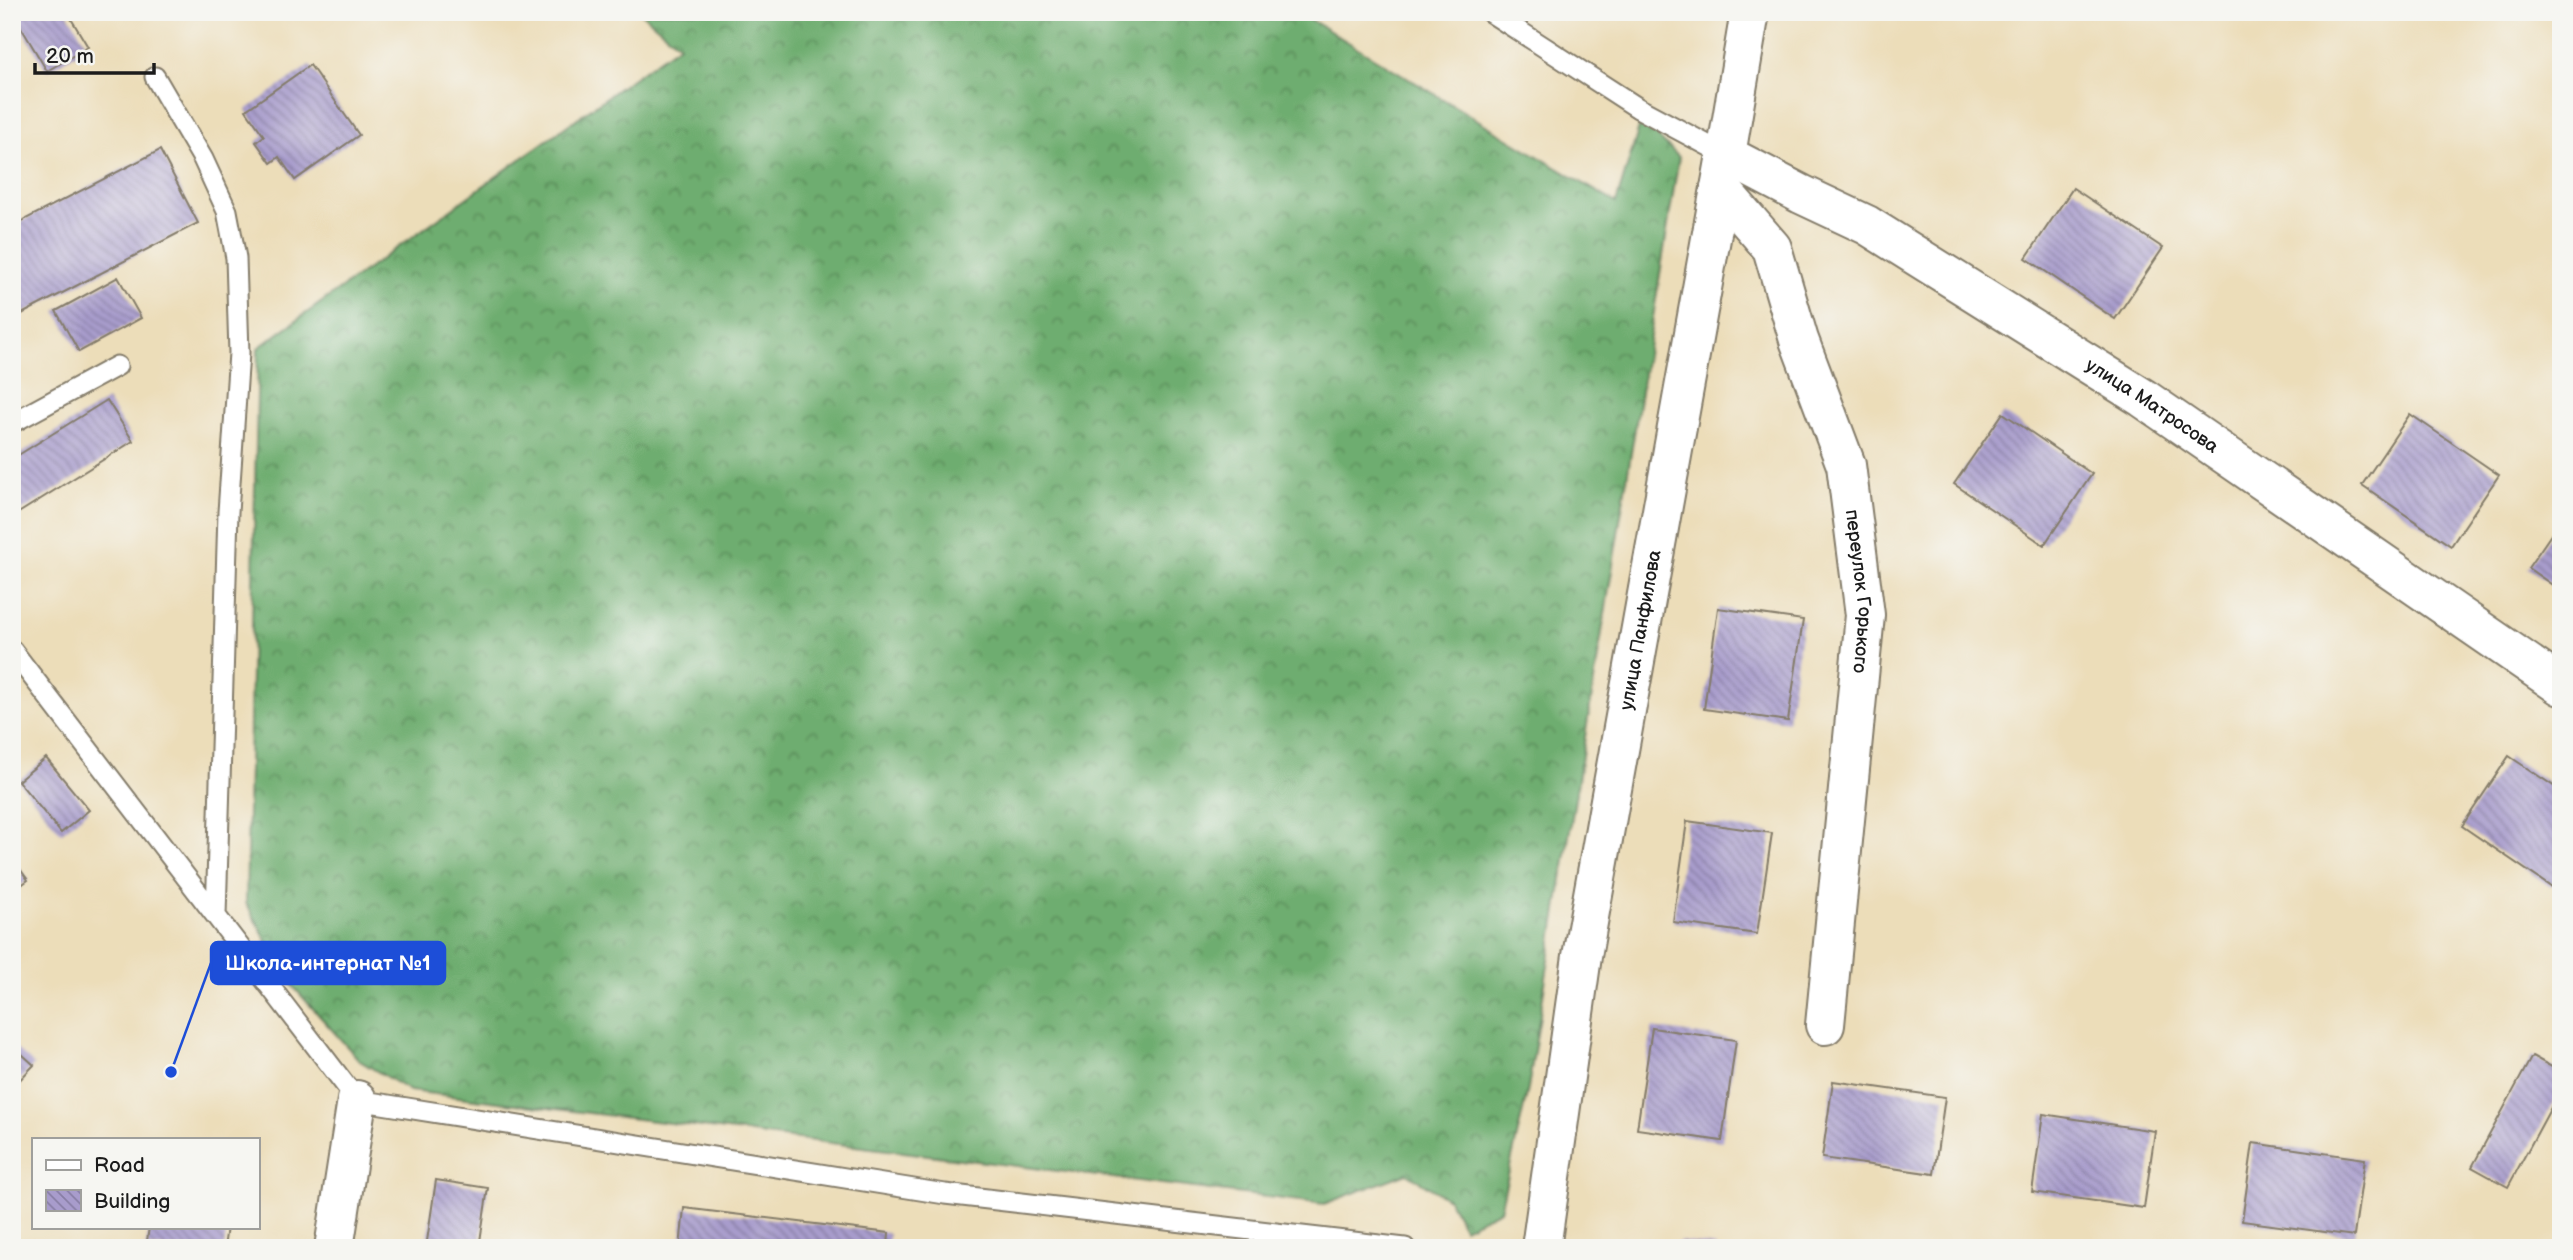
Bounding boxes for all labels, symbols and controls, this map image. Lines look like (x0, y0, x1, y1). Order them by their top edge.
scale bar (35, 32, 154, 76)
text: 20 m (46, 44, 94, 69)
street label: улица Матросова (2081, 353, 2223, 458)
street label: переулок Горького (1840, 508, 1877, 674)
street label: улица Панфилова (1615, 548, 1666, 712)
callout: Школа-интернат №1 (211, 942, 445, 984)
text: Школа-интернат №1 (225, 951, 431, 976)
legend (32, 1138, 259, 1228)
text: Road (94, 1153, 145, 1178)
text: Building (94, 1189, 170, 1214)

